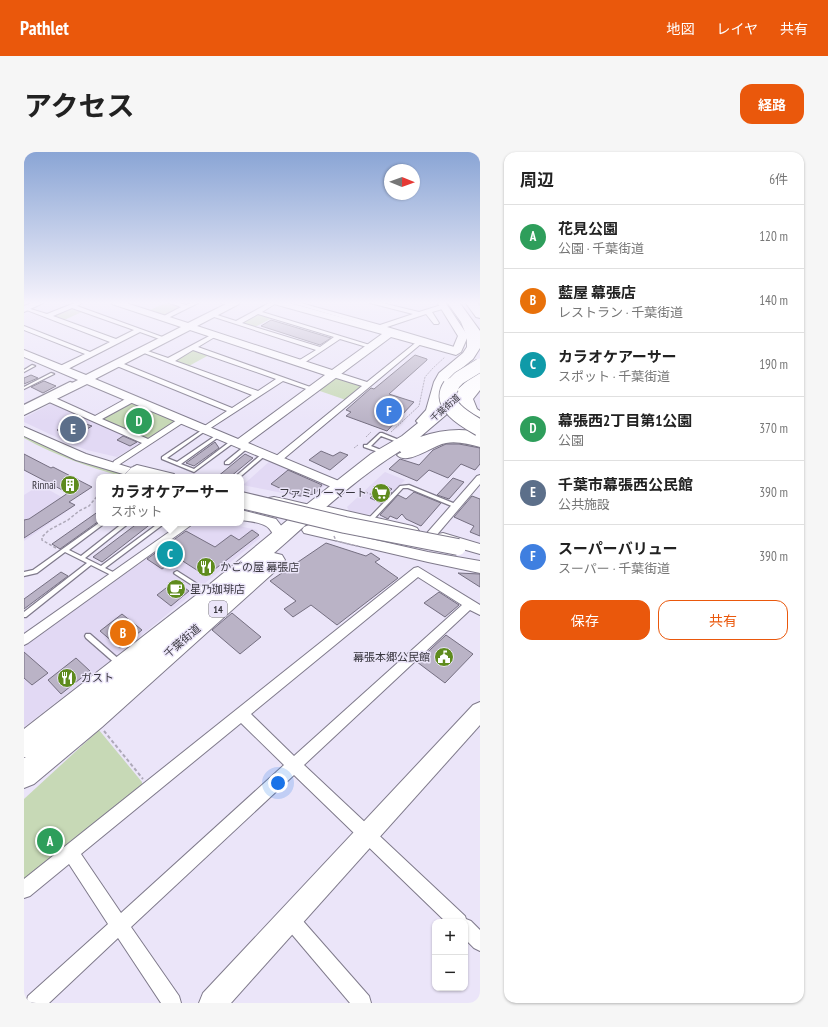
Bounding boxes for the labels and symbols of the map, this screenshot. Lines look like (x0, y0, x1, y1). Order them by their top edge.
north arrow (384, 164, 420, 200)
street label: 千葉街道 (427, 392, 462, 424)
pin: F (376, 396, 402, 426)
pin: D (126, 406, 152, 436)
pin: E (60, 414, 86, 444)
building icon: Rinnai (59, 474, 81, 496)
place label: Rinnai (32, 478, 56, 492)
supermarket icon: ファミリーマート (370, 482, 392, 504)
place label: ファミリーマート (279, 486, 367, 500)
pin: C (157, 539, 183, 569)
restaurant icon: かごの屋 幕張店 (195, 556, 217, 578)
place label: かごの屋 幕張店 (220, 560, 299, 574)
cafe icon: 星乃珈琲店 (165, 578, 187, 600)
place label: 星乃珈琲店 (190, 582, 245, 596)
road number: 14 (209, 601, 227, 617)
pin: B (110, 618, 136, 648)
street label: 千葉街道 (161, 621, 203, 661)
public building icon: 幕張本郷公民館 (433, 646, 455, 668)
place label: 幕張本郷公民館 (353, 650, 430, 664)
restaurant icon: ガスト (56, 667, 78, 689)
place label: ガスト (81, 671, 114, 685)
your location (268, 773, 288, 793)
pin: A (37, 826, 63, 856)

